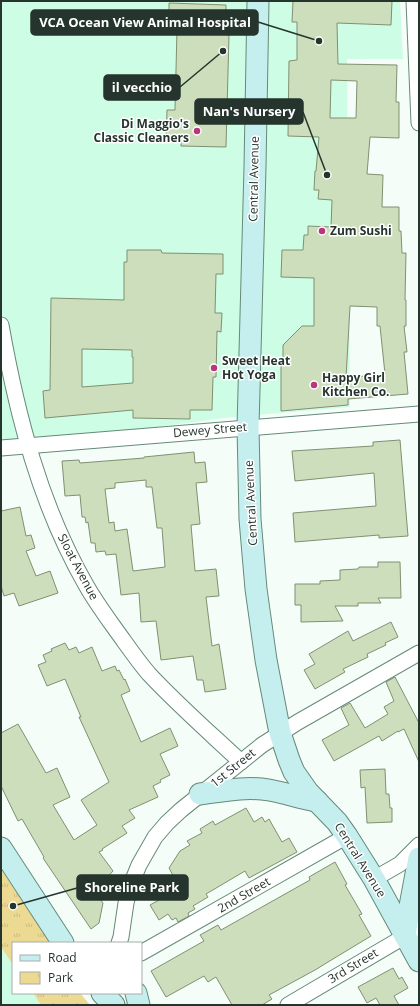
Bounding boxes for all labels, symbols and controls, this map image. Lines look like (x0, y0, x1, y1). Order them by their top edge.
callout: VCA Ocean View Animal Hospital (31, 10, 258, 35)
text: VCA Ocean View Animal Hospital (39, 13, 251, 31)
callout: il vecchio (104, 75, 180, 100)
text: il vecchio (112, 78, 172, 96)
callout: Nan's Nursery (195, 99, 303, 124)
text: Nan's Nursery (203, 102, 296, 120)
place label: Di Maggio's Classic Cleaners (94, 115, 189, 146)
marker: Di Maggio's Classic Cleaners (192, 126, 202, 136)
street label: Central Avenue (244, 136, 263, 222)
place label: Zum Sushi (330, 222, 392, 239)
marker: Zum Sushi (317, 226, 327, 236)
place label: Sweet Heat Hot Yoga (222, 352, 290, 383)
marker: Sweet Heat Hot Yoga (209, 363, 219, 373)
place label: Happy Girl Kitchen Co. (322, 369, 390, 400)
marker: Happy Girl Kitchen Co. (309, 380, 319, 390)
street label: Dewey Street (172, 418, 248, 441)
street label: Central Avenue (240, 460, 261, 546)
street label: Sloat Avenue (54, 531, 103, 603)
street label: 1st Street (207, 744, 259, 791)
street label: Central Avenue (331, 819, 390, 901)
street label: 2nd Street (214, 873, 273, 916)
callout: Shoreline Park (77, 875, 188, 900)
text: Shoreline Park (85, 878, 180, 896)
legend (12, 942, 142, 994)
street label: 3rd Street (324, 944, 381, 987)
text: Road (48, 949, 77, 966)
text: Park (48, 969, 74, 986)

